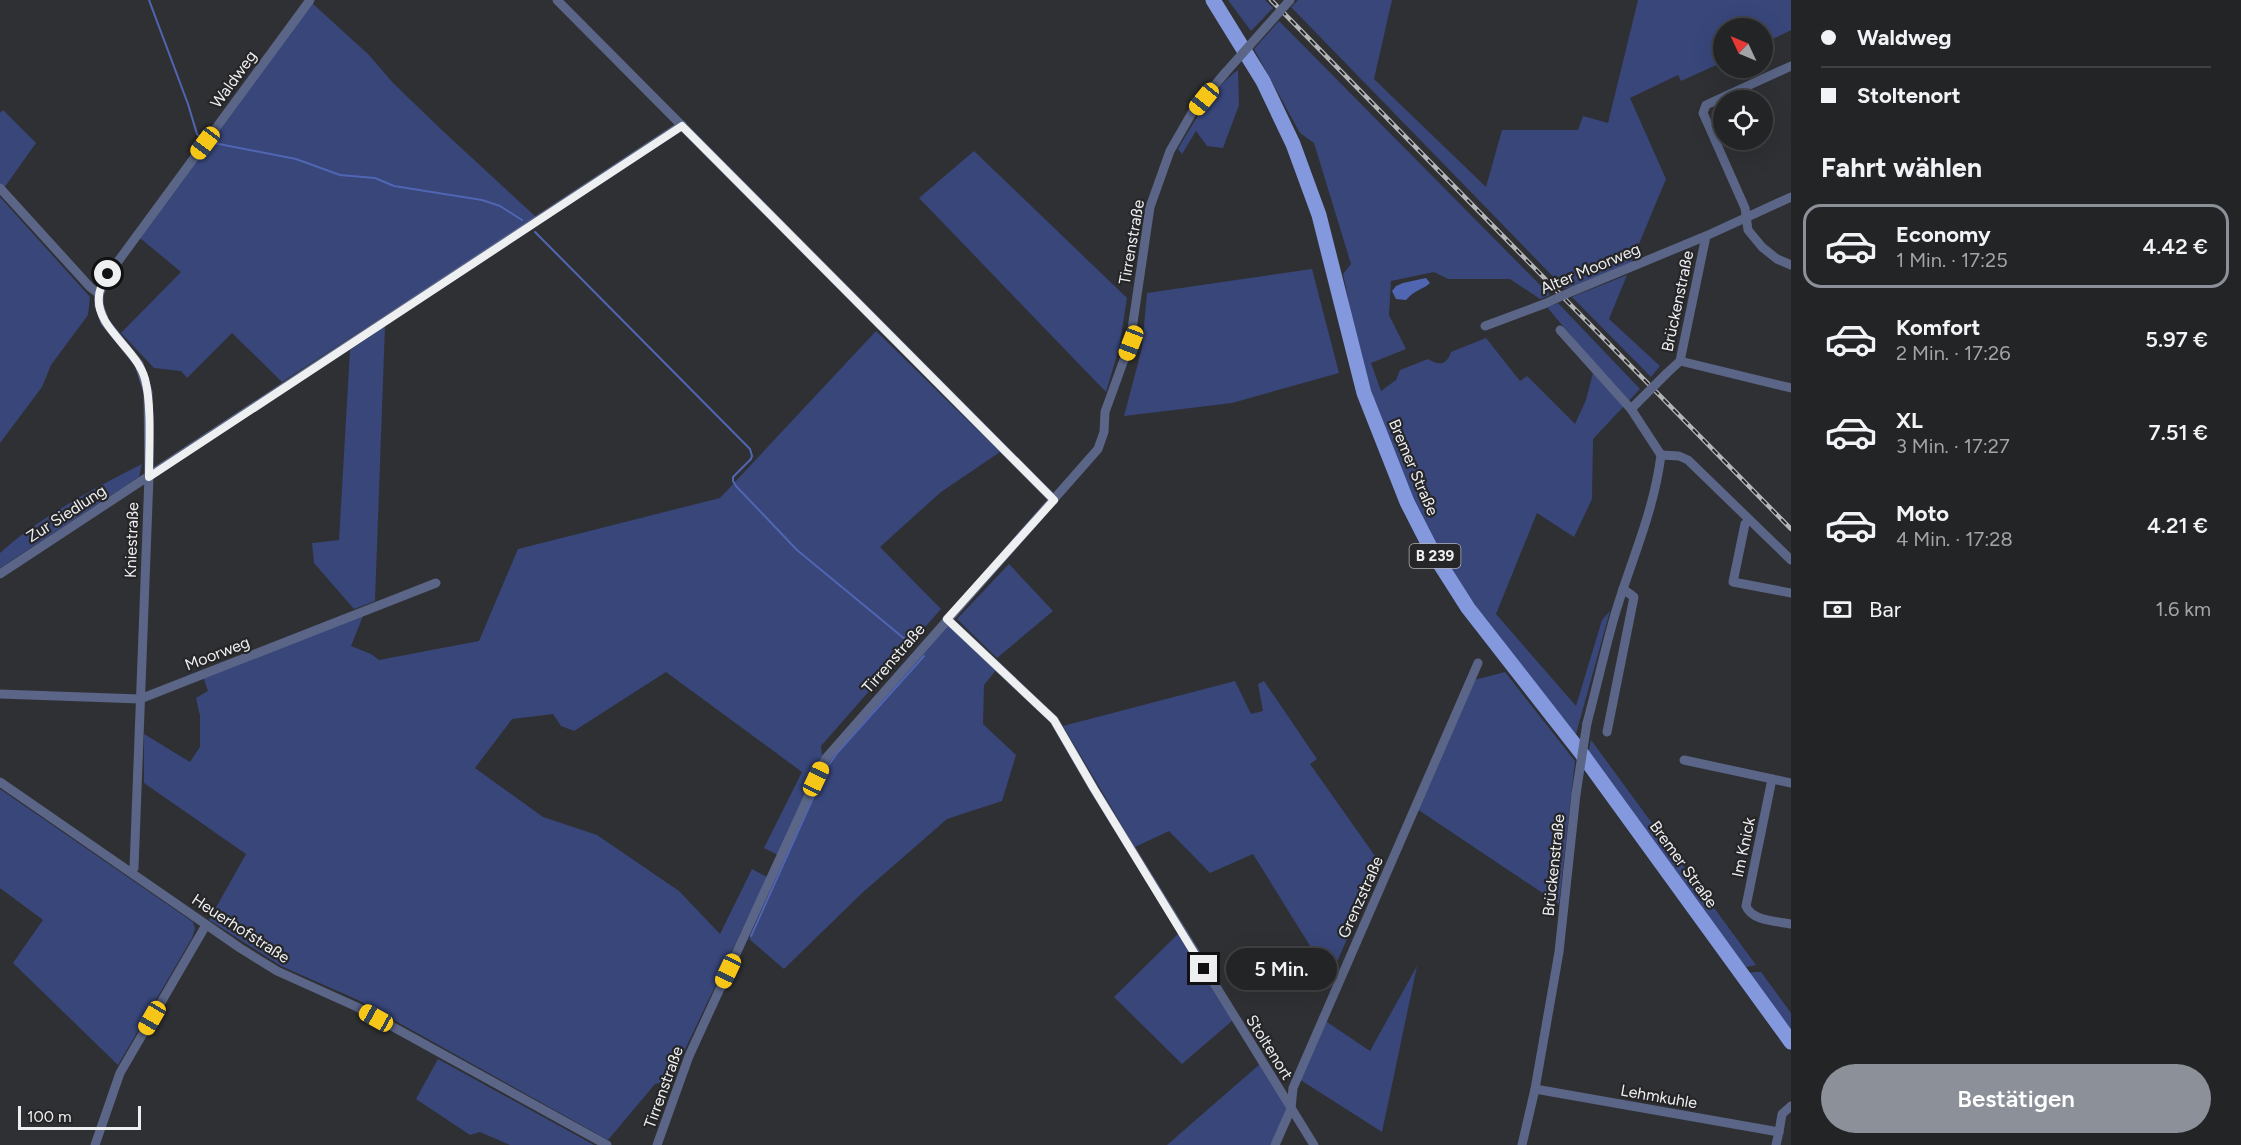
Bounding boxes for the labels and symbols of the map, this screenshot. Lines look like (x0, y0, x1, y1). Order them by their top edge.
north arrow (1713, 18, 1773, 78)
street label: Waldweg (206, 47, 261, 112)
car (1186, 79, 1222, 119)
car (187, 123, 223, 163)
street label: Tirrenstraße (1115, 198, 1148, 286)
street label: Alter Moorweg (1537, 239, 1643, 298)
street label: Brückenstraße (1658, 249, 1698, 353)
route start (94, 260, 121, 287)
car (1116, 323, 1146, 363)
street label: Bremer Straße (1385, 416, 1442, 518)
street label: Zur Siedlung (23, 481, 110, 546)
street label: Kniestraße (121, 501, 142, 578)
road number: B 239 (1410, 544, 1460, 568)
street label: Tirrenstraße (858, 619, 929, 697)
street label: Moorweg (182, 632, 252, 675)
car (800, 759, 832, 799)
street label: Brückenstraße (1539, 813, 1568, 917)
street label: Im Knick (1728, 815, 1759, 879)
street label: Bremer Straße (1646, 817, 1722, 912)
street label: Grenzstraße (1334, 853, 1387, 941)
street label: Heuerhofstraße (188, 890, 293, 967)
callout: 5 Min. (1225, 948, 1336, 990)
car (712, 951, 744, 991)
route end (1190, 955, 1217, 982)
car (135, 998, 169, 1038)
car (356, 1001, 396, 1035)
street label: Stoltenort (1242, 1011, 1297, 1083)
street label: Tirrenstraße (640, 1043, 687, 1131)
street label: Lehmkuhle (1619, 1080, 1699, 1113)
scale bar (18, 1103, 141, 1130)

